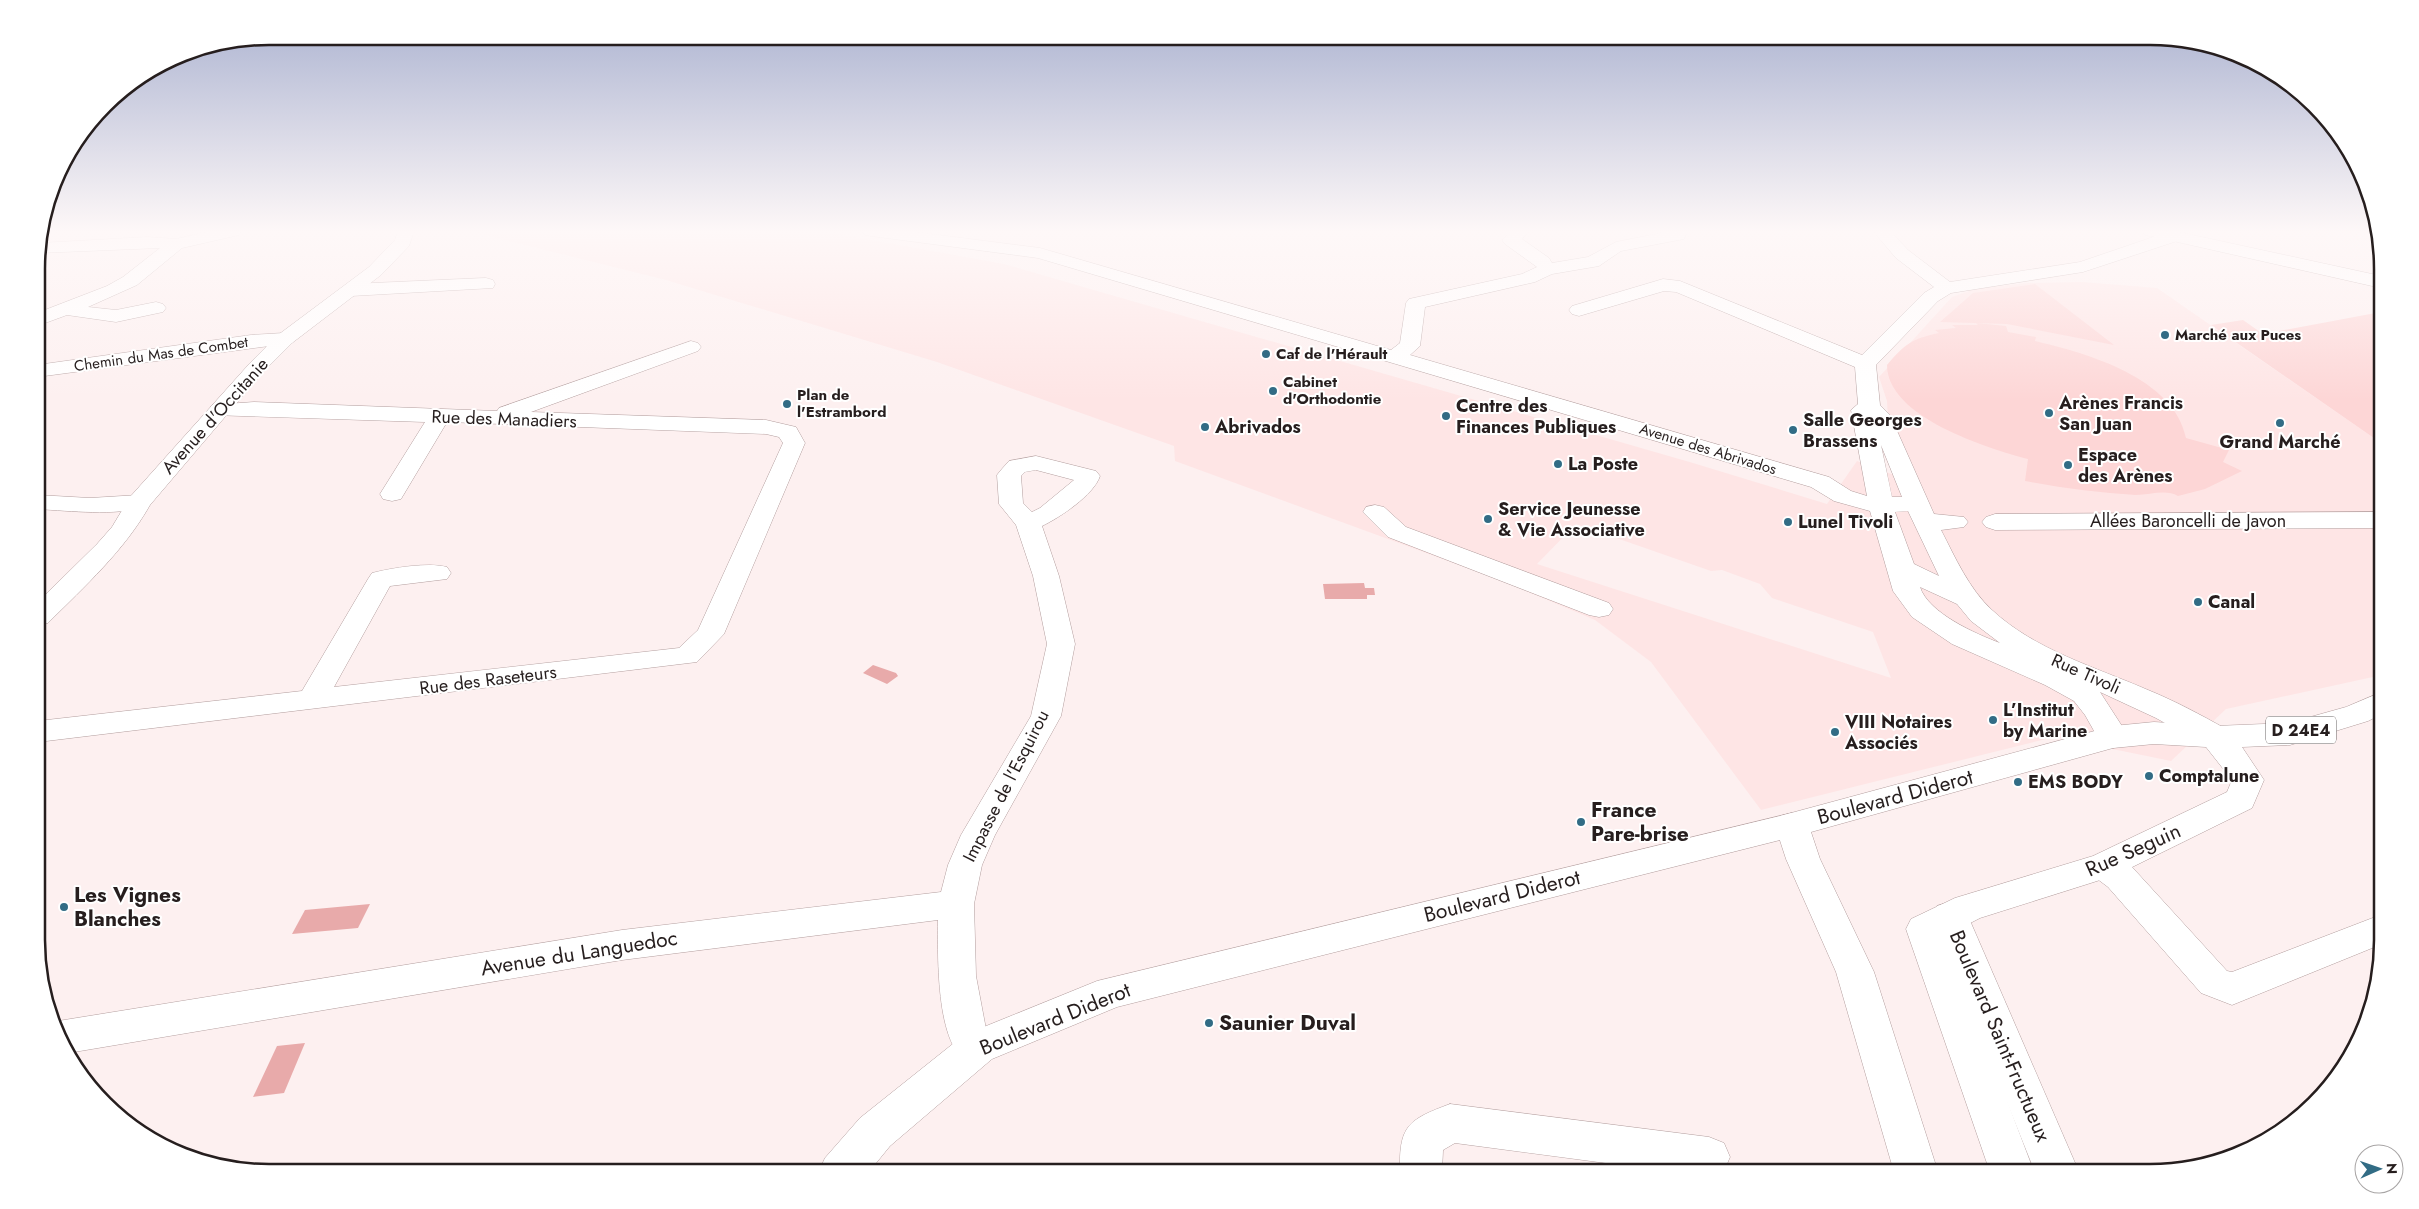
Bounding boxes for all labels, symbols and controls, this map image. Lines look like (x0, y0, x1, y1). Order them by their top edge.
place label: Marché aux Puces (2175, 324, 2301, 346)
marker: Marché aux Puces (2159, 329, 2171, 341)
street label: Chemin du Mas de Combet (73, 331, 250, 377)
place label: Caf de l'Hérault (1276, 343, 1388, 365)
marker: Caf de l'Hérault (1260, 348, 1272, 360)
street label: Avenue d'Occitanie (156, 352, 274, 480)
place label: Cabinet d'Orthodontie (1283, 371, 1382, 410)
place label: Plan de l'Estrambord (797, 384, 886, 423)
marker: Cabinet d'Orthodontie (1267, 385, 1279, 397)
place label: Arènes Francis San Juan (2058, 390, 2183, 437)
place label: Centre des Finances Publiques (1456, 393, 1616, 440)
marker: Plan de l'Estrambord (781, 398, 793, 410)
street label: Rue des Manadiers (431, 403, 577, 435)
place label: Salle Georges Brassens (1803, 407, 1922, 454)
marker: Arènes Francis San Juan (2043, 407, 2055, 419)
marker: Centre des Finances Publiques (1440, 410, 1452, 422)
place label: Abrivados (1214, 414, 1301, 440)
marker: Grand Marché (2274, 417, 2286, 429)
street label: Avenue des Abrivados (1637, 418, 1779, 480)
marker: Abrivados (1199, 421, 1211, 433)
marker: Salle Georges Brassens (1787, 424, 1799, 436)
place label: Grand Marché (2220, 429, 2340, 455)
place label: Espace des Arènes (2078, 442, 2173, 489)
place label: La Poste (1568, 451, 1638, 477)
marker: La Poste (1552, 458, 1564, 470)
marker: Espace des Arènes (2062, 459, 2074, 471)
place label: Service Jeunesse & Vie Associative (1498, 496, 1645, 543)
street label: Allées Baroncelli de Javon (2090, 508, 2286, 534)
place label: Lunel Tivoli (1798, 509, 1893, 535)
marker: Service Jeunesse & Vie Associative (1482, 513, 1494, 525)
marker: Lunel Tivoli (1782, 516, 1794, 528)
place label: Canal (2208, 589, 2255, 615)
marker: Canal (2192, 596, 2204, 608)
street label: Rue Tivoli (2047, 647, 2125, 701)
street label: Rue des Raseteurs (418, 659, 558, 701)
place label: L’Institut by Marine (2003, 697, 2087, 744)
street label: Impasse de l'Esquirou (956, 705, 1056, 867)
place label: VIII Notaires Associés (1844, 709, 1952, 756)
marker: L’Institut by Marine (1987, 714, 1999, 726)
road number: D 24E4 (2266, 716, 2336, 744)
marker: VIII Notaires Associés (1829, 726, 1841, 738)
street label: Boulevard Diderot (1814, 762, 1976, 832)
place label: Comptalune (2159, 763, 2259, 789)
place label: EMS BODY (2028, 769, 2123, 795)
marker: Comptalune (2143, 770, 2155, 782)
marker: EMS BODY (2012, 776, 2024, 788)
place label: France Pare-brise (1591, 795, 1689, 849)
marker: France Pare-brise (1575, 816, 1587, 828)
street label: Rue Seguin (2080, 816, 2186, 884)
street label: Boulevard Diderot (1421, 862, 1583, 930)
place label: Les Vignes Blanches (74, 880, 181, 934)
marker: Les Vignes Blanches (58, 901, 70, 913)
street label: Avenue du Languedoc (478, 923, 680, 983)
street label: Boulevard Saint-Fructueux (1942, 926, 2058, 1146)
street label: Boulevard Diderot (975, 975, 1135, 1063)
place label: Saunier Duval (1219, 1008, 1356, 1038)
marker: Saunier Duval (1203, 1017, 1215, 1029)
north arrow (2354, 1144, 2404, 1194)
text: N (2382, 1163, 2402, 1174)

